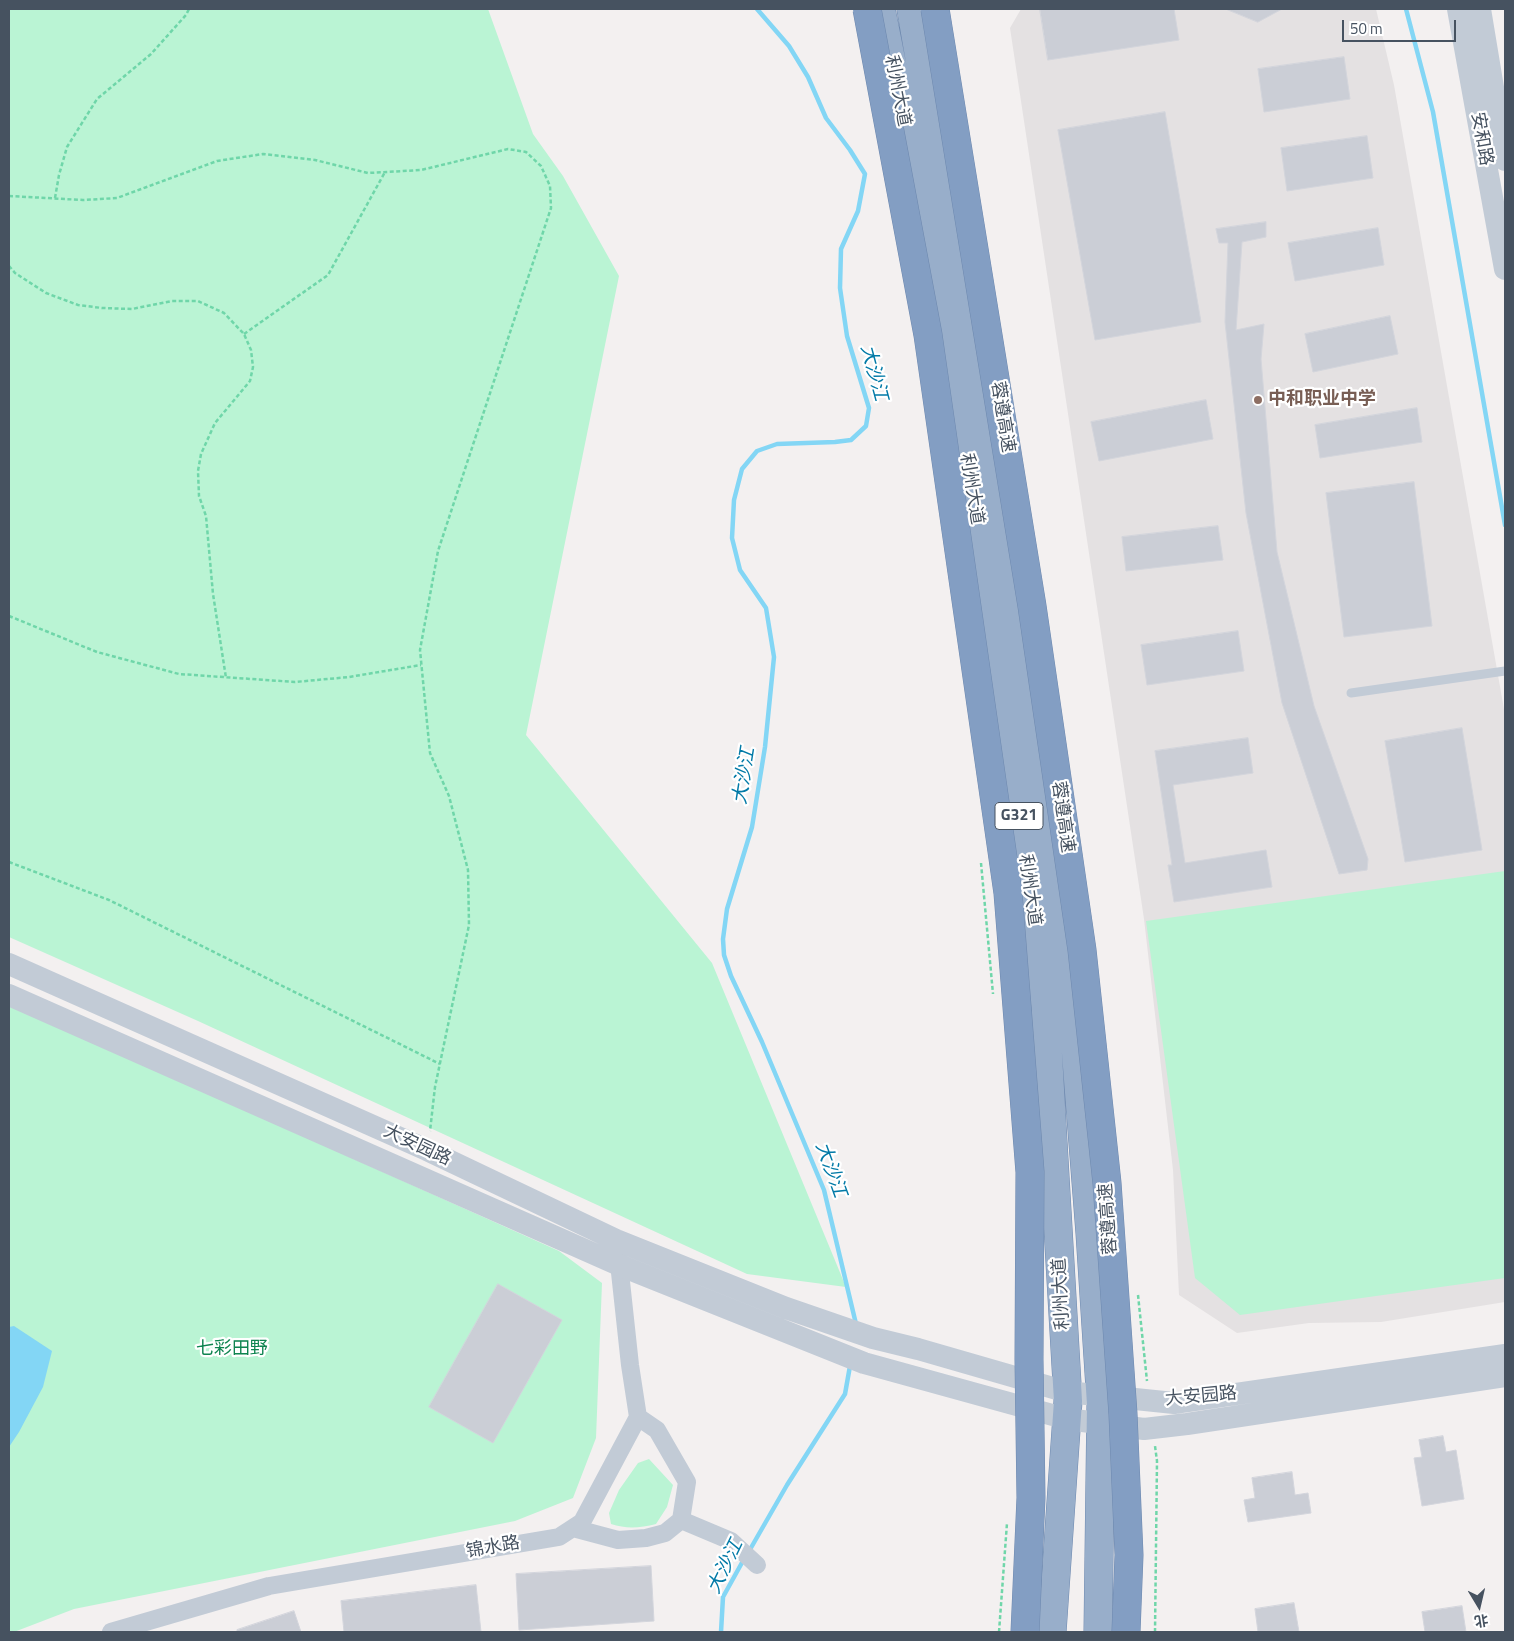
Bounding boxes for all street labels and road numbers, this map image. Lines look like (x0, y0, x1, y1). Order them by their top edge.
street label: 利州大道 (880, 54, 914, 128)
street label: 安和路 (1466, 111, 1496, 167)
street label: 蓉遵高速 (986, 380, 1018, 454)
street label: 利州大道 (955, 452, 987, 526)
street label: 蓉遵高速 (1046, 780, 1078, 854)
road number: G321 (995, 802, 1043, 829)
street label: 利州大道 (1013, 853, 1045, 927)
street label: 大安园路 (380, 1121, 454, 1171)
street label: 蓉遵高速 (1096, 1182, 1122, 1256)
street label: 利州大道 (1049, 1257, 1075, 1331)
street label: 大安园路 (1164, 1383, 1238, 1411)
street label: 锦水路 (465, 1533, 521, 1563)

